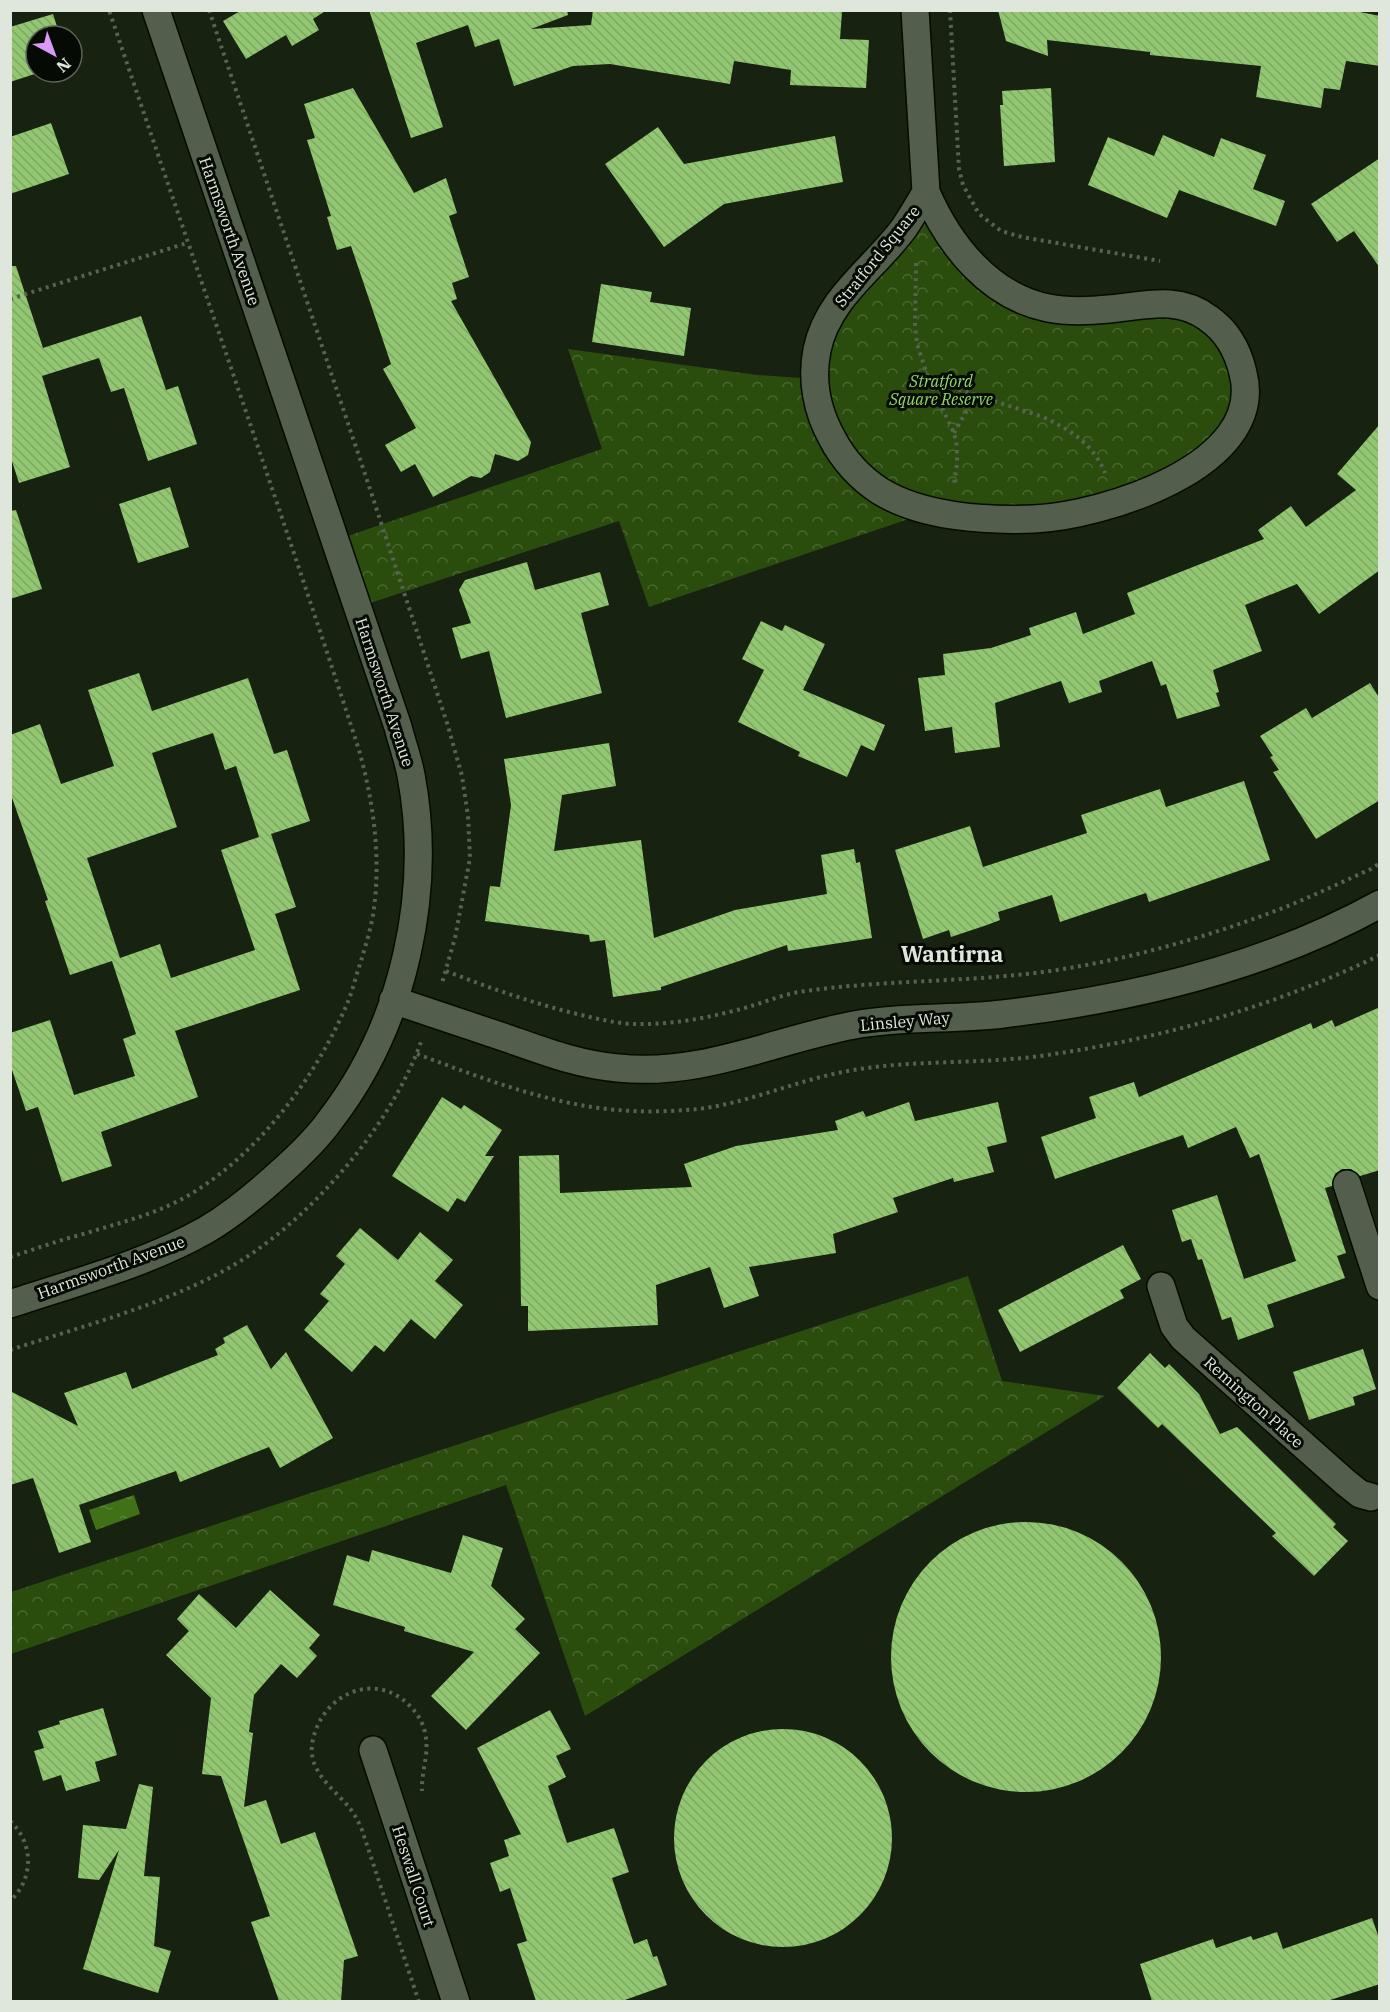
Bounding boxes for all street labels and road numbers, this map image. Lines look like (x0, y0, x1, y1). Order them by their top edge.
street label: Harmsworth Avenue (195, 154, 265, 308)
street label: Stratford Square (830, 201, 924, 311)
street label: Harmsworth Avenue (351, 615, 419, 769)
street label: Linsley Way (859, 1007, 951, 1035)
street label: Harmsworth Avenue (34, 1231, 188, 1303)
street label: Remington Place (1200, 1352, 1308, 1452)
street label: Heswall Court (388, 1823, 440, 1929)

